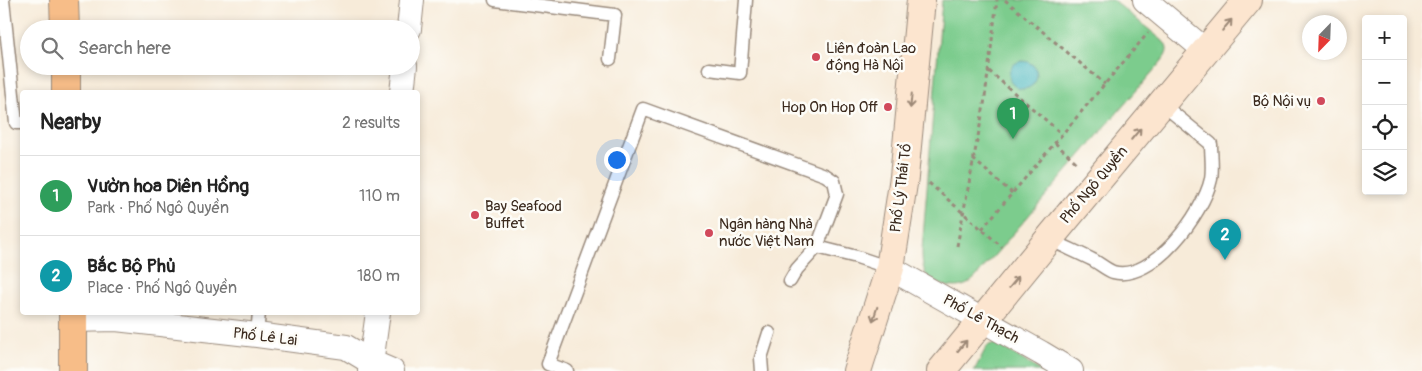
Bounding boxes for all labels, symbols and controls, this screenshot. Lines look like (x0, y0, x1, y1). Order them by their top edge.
north arrow (1302, 15, 1347, 60)
map controls (1362, 15, 1407, 195)
button: + (1362, 15, 1407, 60)
one-way arrow (1222, 19, 1233, 32)
search box (20, 20, 420, 75)
icon: search (38, 34, 66, 62)
text: Search here (78, 36, 171, 60)
place label: Liên đoàn Lao động Hà Nội (826, 39, 916, 75)
marker: Liên đoàn Lao động Hà Nội (810, 51, 822, 63)
button: − (1362, 60, 1407, 105)
one-way arrow (906, 92, 916, 108)
place label: Bộ Nội vụ (1252, 92, 1311, 111)
marker: Bộ Nội vụ (1315, 95, 1327, 107)
place label: Hop On Hop Off (781, 98, 878, 117)
pin: 1 (997, 98, 1029, 139)
marker: Hop On Hop Off (882, 101, 894, 113)
button: locate (1362, 105, 1407, 150)
text: Nearby (40, 109, 101, 136)
text: 2 results (342, 113, 400, 133)
one-way arrow (1131, 128, 1142, 141)
street label: Phố Lý Thái Tổ (886, 142, 916, 234)
street label: Phố Ngô Quyền (1056, 142, 1132, 228)
your location (604, 147, 630, 173)
button: layers (1362, 150, 1407, 195)
text: Vườn hoa Diên Hồng (87, 174, 249, 198)
text: 1 (53, 186, 59, 206)
text: 110 m (359, 186, 400, 206)
place label: Bay Seafood Buffet (485, 197, 562, 233)
text: Park · Phố Ngô Quyền (87, 198, 229, 218)
marker: Bay Seafood Buffet (469, 209, 481, 221)
place label: Ngân hàng Nhà nước Việt Nam (719, 215, 814, 251)
pin: 2 (1209, 219, 1241, 260)
marker: Ngân hàng Nhà nước Việt Nam (703, 227, 715, 239)
text: Bắc Bộ Phủ (87, 254, 176, 278)
text: 2 (52, 266, 60, 286)
text: 180 m (357, 266, 400, 286)
one-way arrow (1008, 276, 1019, 289)
text: Place · Phố Ngô Quyền (87, 278, 237, 298)
street label: Phố Lê Thạch (940, 290, 1022, 348)
one-way arrow (870, 306, 879, 322)
street label: Phố Lê Lai (232, 324, 299, 350)
one-way arrow (957, 339, 968, 352)

